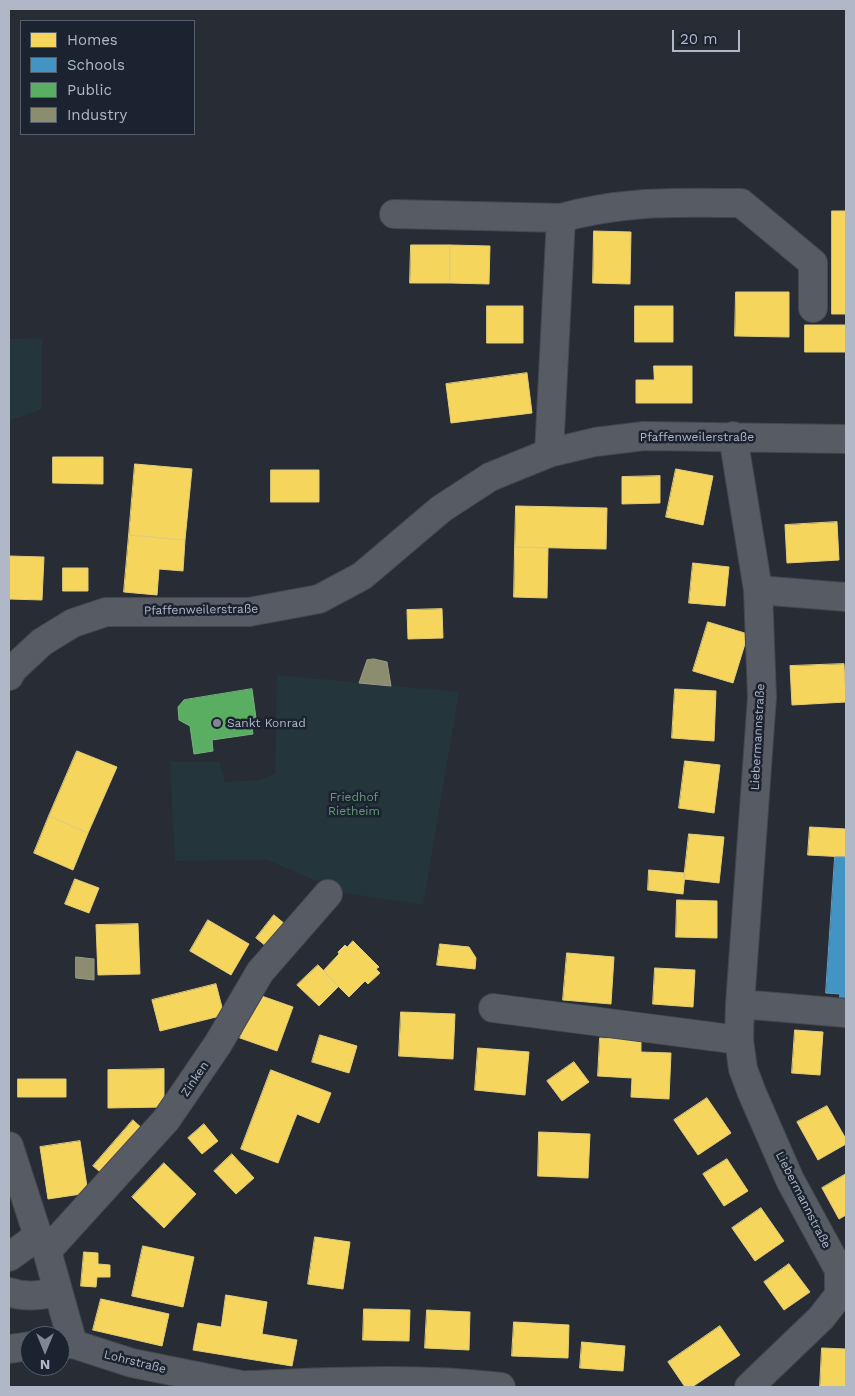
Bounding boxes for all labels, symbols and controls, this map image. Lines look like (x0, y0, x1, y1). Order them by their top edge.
legend (20, 20, 195, 135)
scale bar (675, 20, 742, 52)
text: 20 m (680, 30, 718, 48)
text: Homes (67, 31, 118, 49)
text: Schools (67, 56, 125, 74)
text: Public (67, 81, 112, 99)
text: Industry (67, 106, 127, 124)
street label: Pfaffenweilerstraße (640, 430, 754, 444)
street label: Pfaffenweilerstraße (144, 602, 258, 618)
street label: Liebermannstraße (748, 683, 768, 791)
place label: Sankt Konrad (227, 716, 306, 730)
marker: Sankt Konrad (211, 717, 223, 729)
park label: Friedhof Rietheim (328, 790, 380, 818)
street label: Zinken (178, 1059, 212, 1099)
street label: Liebermannstraße (772, 1149, 834, 1251)
north arrow (20, 1326, 70, 1376)
street label: Lohrstraße (102, 1347, 168, 1377)
text: N (40, 1357, 50, 1373)

